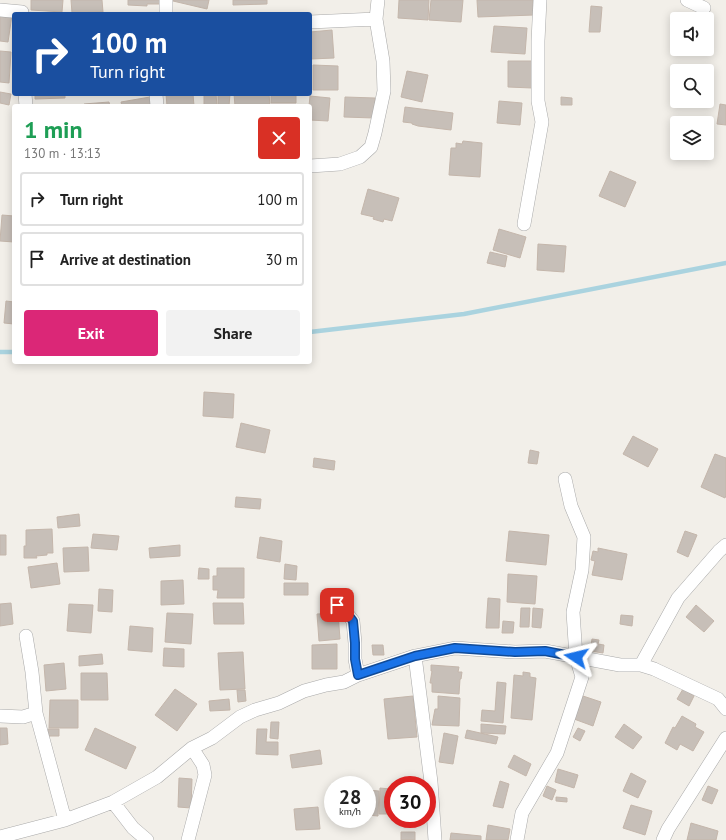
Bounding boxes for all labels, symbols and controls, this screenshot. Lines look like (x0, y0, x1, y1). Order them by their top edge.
map controls (670, 12, 714, 160)
button: sound (670, 12, 714, 56)
text: 100 m (90, 24, 167, 61)
icon: right (24, 28, 76, 80)
text: Turn right (90, 60, 165, 83)
button: search (670, 64, 714, 108)
text: 1 min (24, 114, 83, 145)
button: layers (670, 116, 714, 160)
button: close (258, 117, 300, 159)
text: 130 m · 13:13 (24, 145, 101, 162)
icon: right (26, 188, 48, 210)
text: Turn right (60, 190, 123, 209)
text: 100 m (257, 190, 298, 209)
icon: arrive (26, 248, 48, 270)
text: Arrive at destination (60, 250, 191, 269)
text: 30 m (265, 250, 298, 269)
button: Exit (24, 310, 158, 356)
button: Share (166, 310, 300, 356)
pin (320, 588, 354, 622)
icon: arrive (326, 594, 348, 616)
position arrow (555, 636, 597, 678)
speed limit sign: 30 (384, 776, 436, 828)
text: 28 (339, 784, 361, 810)
text: km/h (339, 805, 361, 818)

